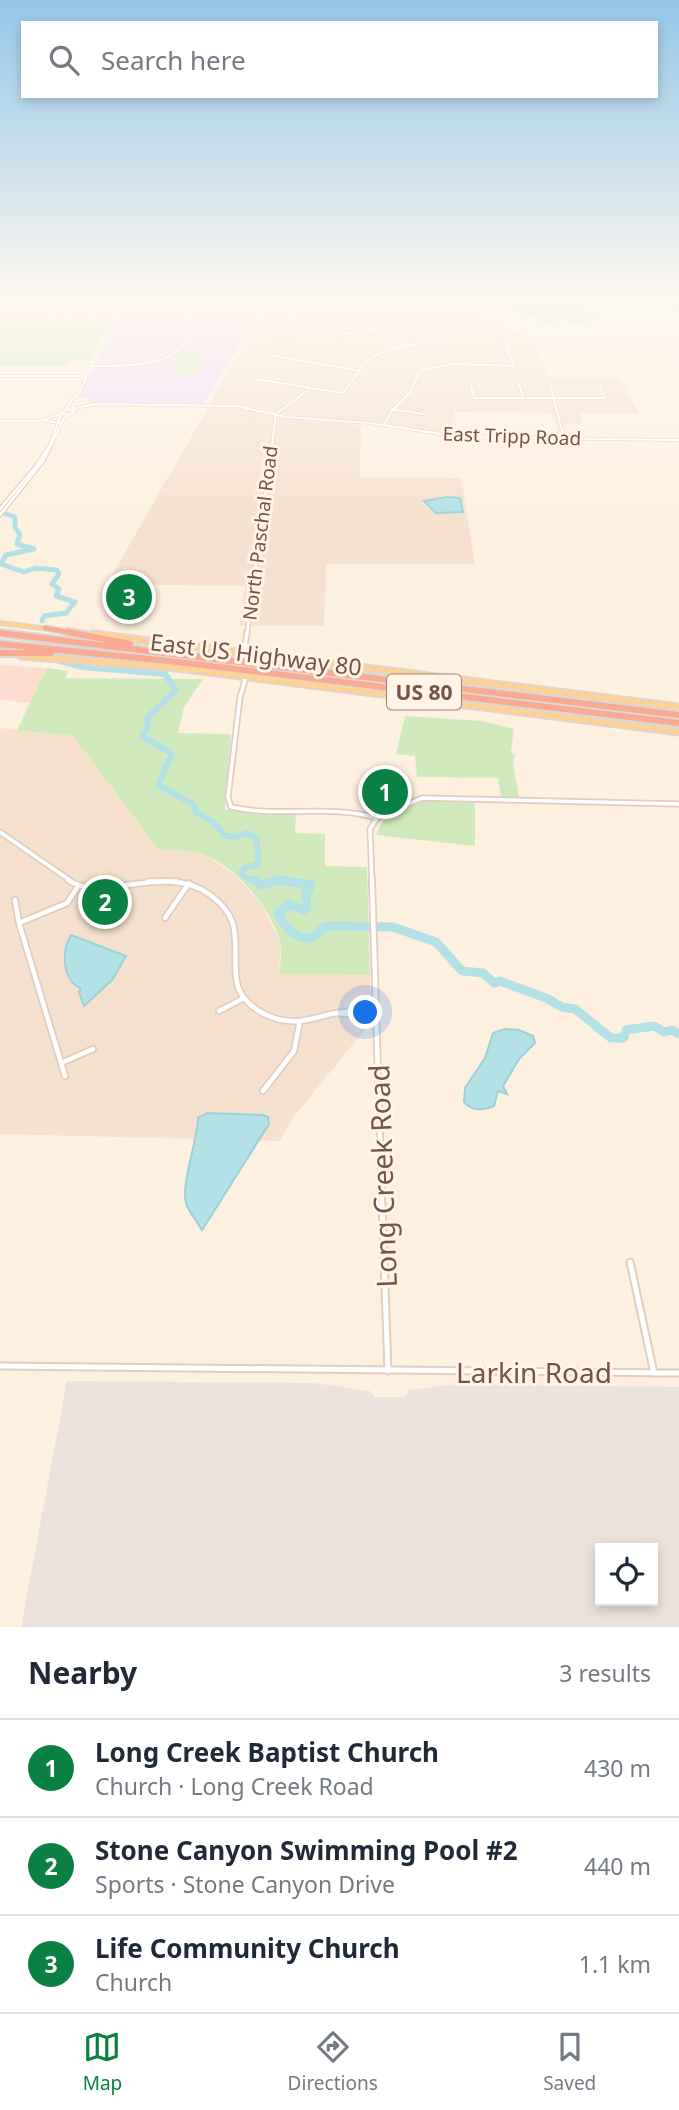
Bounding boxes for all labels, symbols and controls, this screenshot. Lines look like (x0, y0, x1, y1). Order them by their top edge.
search box (21, 21, 658, 98)
icon: search (45, 41, 83, 79)
text: Search here (101, 42, 246, 78)
street label: East Tripp Road (442, 421, 582, 451)
street label: North Paschal Road (236, 444, 284, 622)
pin: 3 (106, 571, 152, 623)
street label: East US Highway 80 (148, 625, 364, 683)
road number: US 80 (387, 674, 461, 710)
pin: 1 (362, 766, 408, 818)
pin: 2 (82, 876, 128, 928)
your location (348, 995, 382, 1029)
street label: Long Creek Road (359, 1064, 405, 1288)
street label: Larkin Road (456, 1353, 612, 1391)
map controls (595, 1543, 658, 1606)
button: locate (595, 1543, 658, 1606)
text: Nearby (28, 1652, 137, 1693)
text: 3 results (559, 1657, 651, 1689)
text: Long Creek Baptist Church (95, 1734, 439, 1770)
text: 1 (44, 1752, 58, 1784)
text: 430 m (584, 1752, 651, 1784)
text: Church · Long Creek Road (95, 1770, 374, 1802)
text: Stone Canyon Swimming Pool #2 (95, 1832, 518, 1868)
text: 2 (44, 1850, 58, 1882)
text: 440 m (584, 1850, 651, 1882)
text: Sports · Stone Canyon Drive (95, 1868, 395, 1900)
text: Life Community Church (95, 1930, 400, 1966)
text: 3 (44, 1948, 58, 1980)
text: 1.1 km (579, 1948, 651, 1980)
text: Church (95, 1966, 172, 1998)
tab: Map (83, 2028, 122, 2096)
tab: Directions (288, 2028, 378, 2096)
tab: Saved (543, 2028, 596, 2096)

